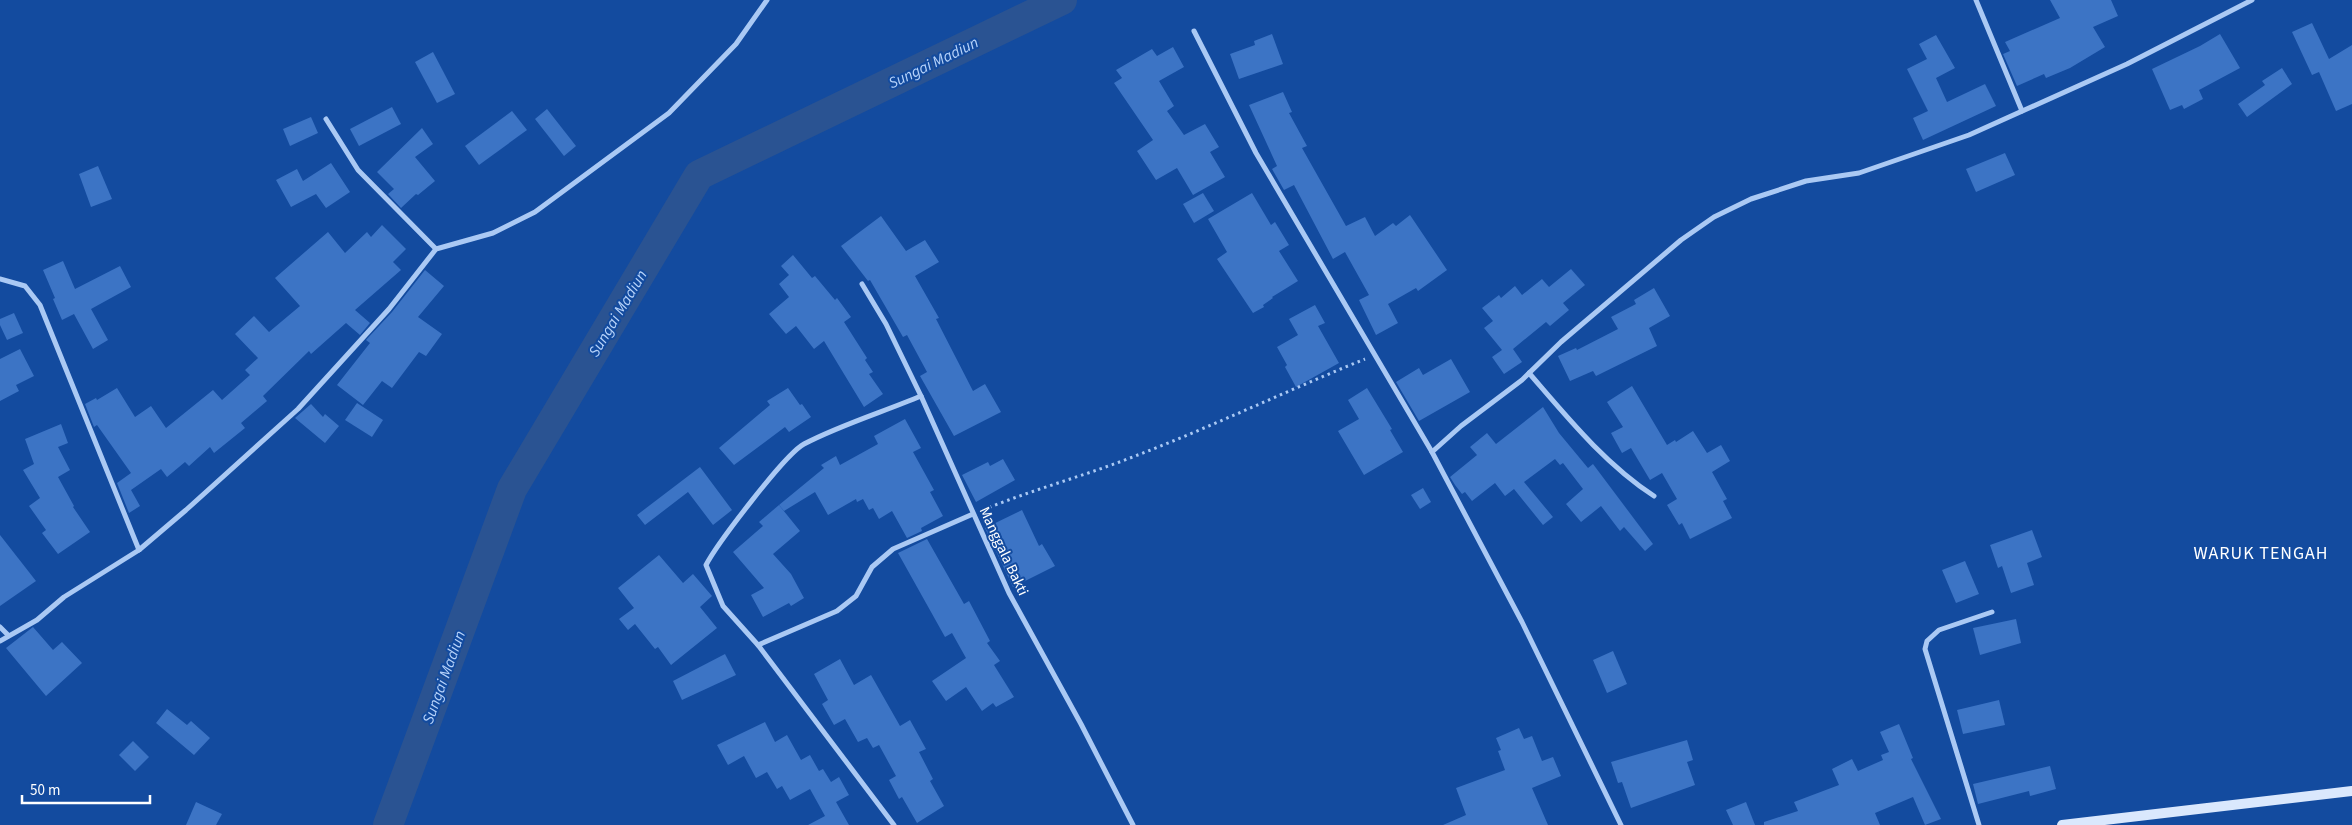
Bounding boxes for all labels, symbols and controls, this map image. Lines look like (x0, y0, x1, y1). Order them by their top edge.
water label: Sungai Madiun (885, 32, 982, 94)
water label: Sungai Madiun (583, 266, 652, 361)
street label: Manggala Bakti (974, 503, 1033, 599)
district label: WARUK TENGAH (2193, 541, 2329, 566)
water label: Sungai Madiun (417, 628, 471, 727)
scale bar (22, 772, 150, 804)
text: 50 m (30, 780, 60, 801)

